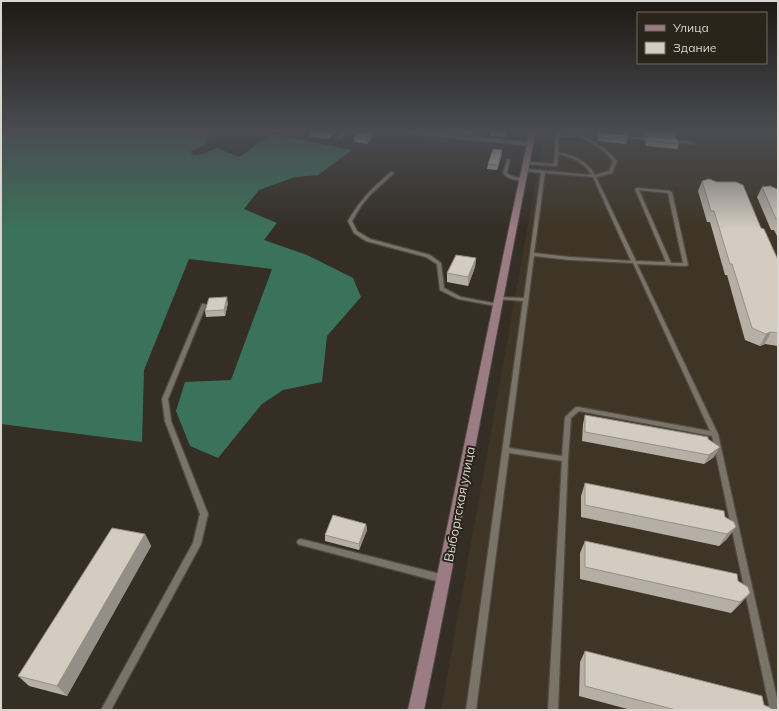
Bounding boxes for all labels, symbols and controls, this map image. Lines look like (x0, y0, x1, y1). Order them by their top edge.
legend (637, 12, 767, 64)
text: Улица (672, 20, 709, 35)
text: Здание (673, 40, 717, 55)
street label: Выборгская улица (440, 445, 478, 563)

